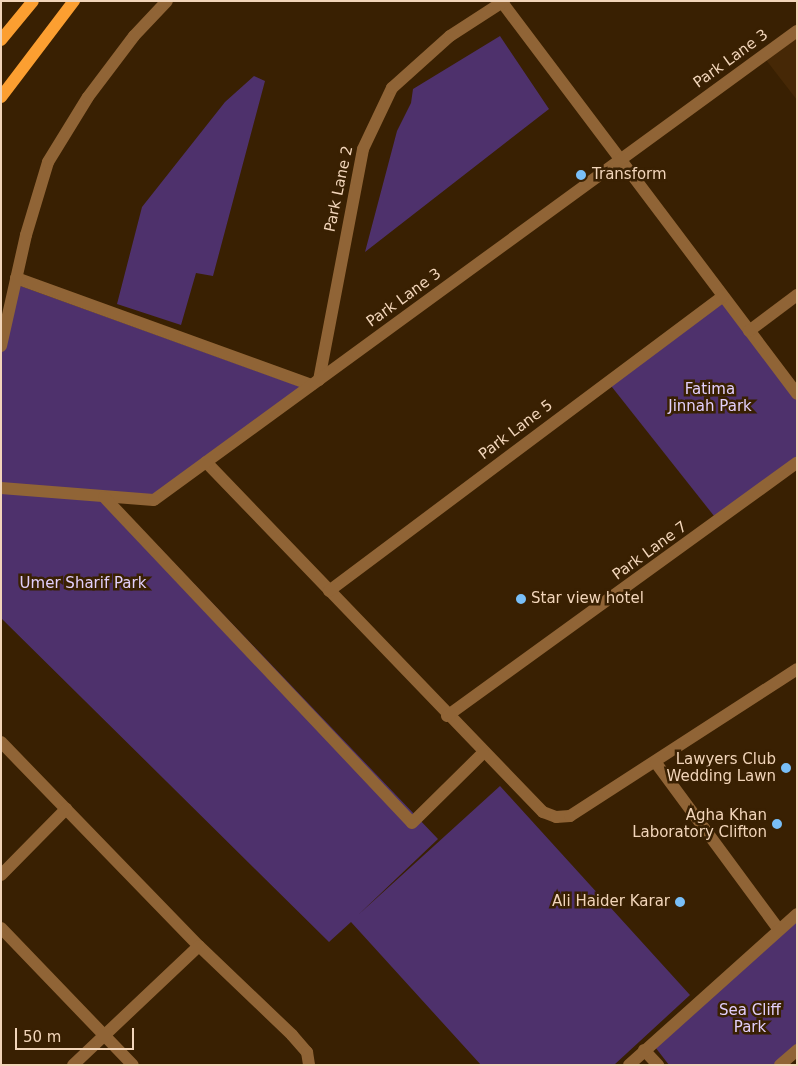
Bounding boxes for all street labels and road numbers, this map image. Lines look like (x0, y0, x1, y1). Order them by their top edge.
street label: Park Lane 3 (690, 26, 772, 92)
street label: Park Lane 2 (321, 144, 357, 234)
street label: Park Lane 3 (363, 265, 445, 331)
street label: Park Lane 5 (476, 396, 556, 464)
street label: Park Lane 7 (609, 518, 691, 584)

